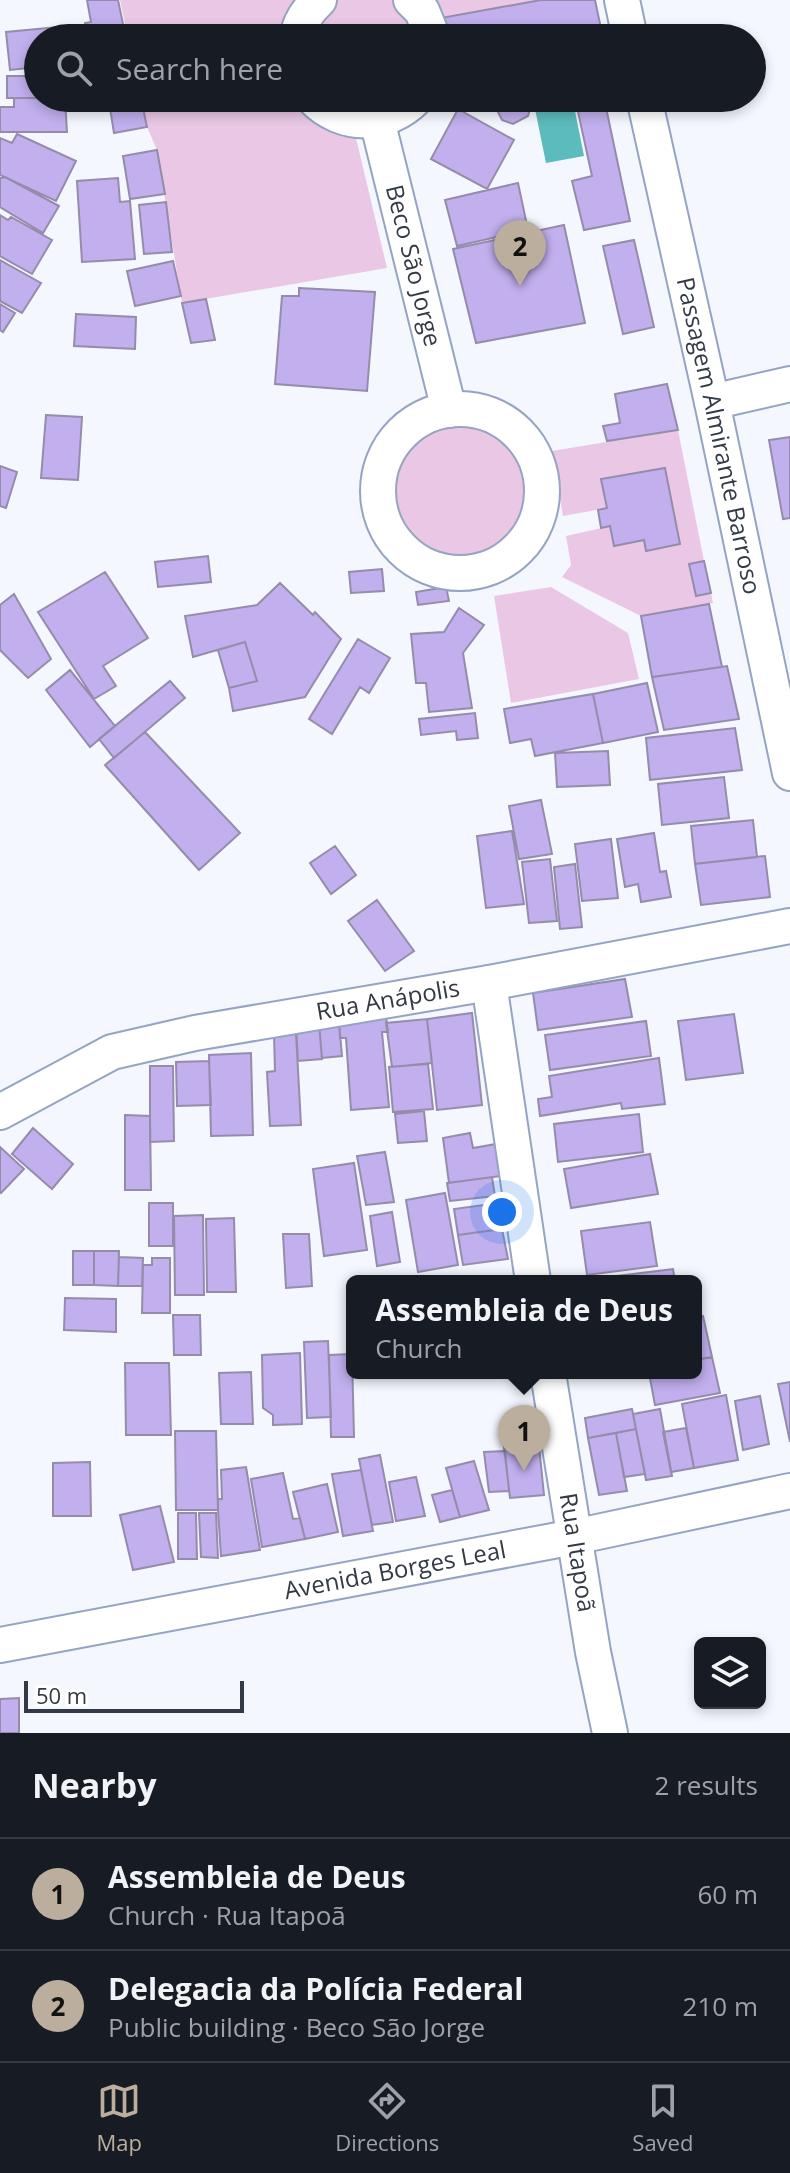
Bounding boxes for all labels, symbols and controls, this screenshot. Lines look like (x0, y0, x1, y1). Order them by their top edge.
search box (24, 24, 766, 112)
icon: search (52, 46, 96, 90)
text: Search here (116, 48, 283, 89)
street label: Beco São Jorge (379, 181, 451, 350)
pin: 2 (494, 220, 546, 286)
street label: Passagem Almirante Barroso (670, 274, 770, 597)
street label: Rua Anápolis (314, 970, 462, 1027)
your location (482, 1192, 522, 1232)
popup (346, 1275, 702, 1379)
text: Assembleia de Deus (375, 1289, 673, 1330)
text: Church (375, 1330, 462, 1366)
pin: 1 (498, 1405, 550, 1471)
street label: Rua Itapoã (553, 1490, 604, 1614)
street label: Avenida Borges Leal (281, 1532, 508, 1606)
map controls (694, 1637, 766, 1709)
button: layers (694, 1637, 766, 1709)
scale bar (24, 1677, 244, 1713)
text: 50 m (36, 1680, 87, 1710)
text: Nearby (32, 1762, 157, 1808)
text: 2 results (655, 1767, 758, 1803)
text: Assembleia de Deus (108, 1856, 406, 1897)
text: 1 (51, 1876, 65, 1912)
text: 60 m (697, 1876, 758, 1912)
text: Church · Rua Itapoã (108, 1897, 346, 1933)
text: Delegacia da Polícia Federal (108, 1968, 523, 2009)
text: 2 (51, 1988, 65, 2024)
text: 210 m (683, 1988, 758, 2024)
text: Public building · Beco São Jorge (108, 2009, 485, 2045)
tab: Map (97, 2079, 142, 2157)
tab: Directions (335, 2079, 439, 2157)
tab: Saved (632, 2079, 693, 2157)

